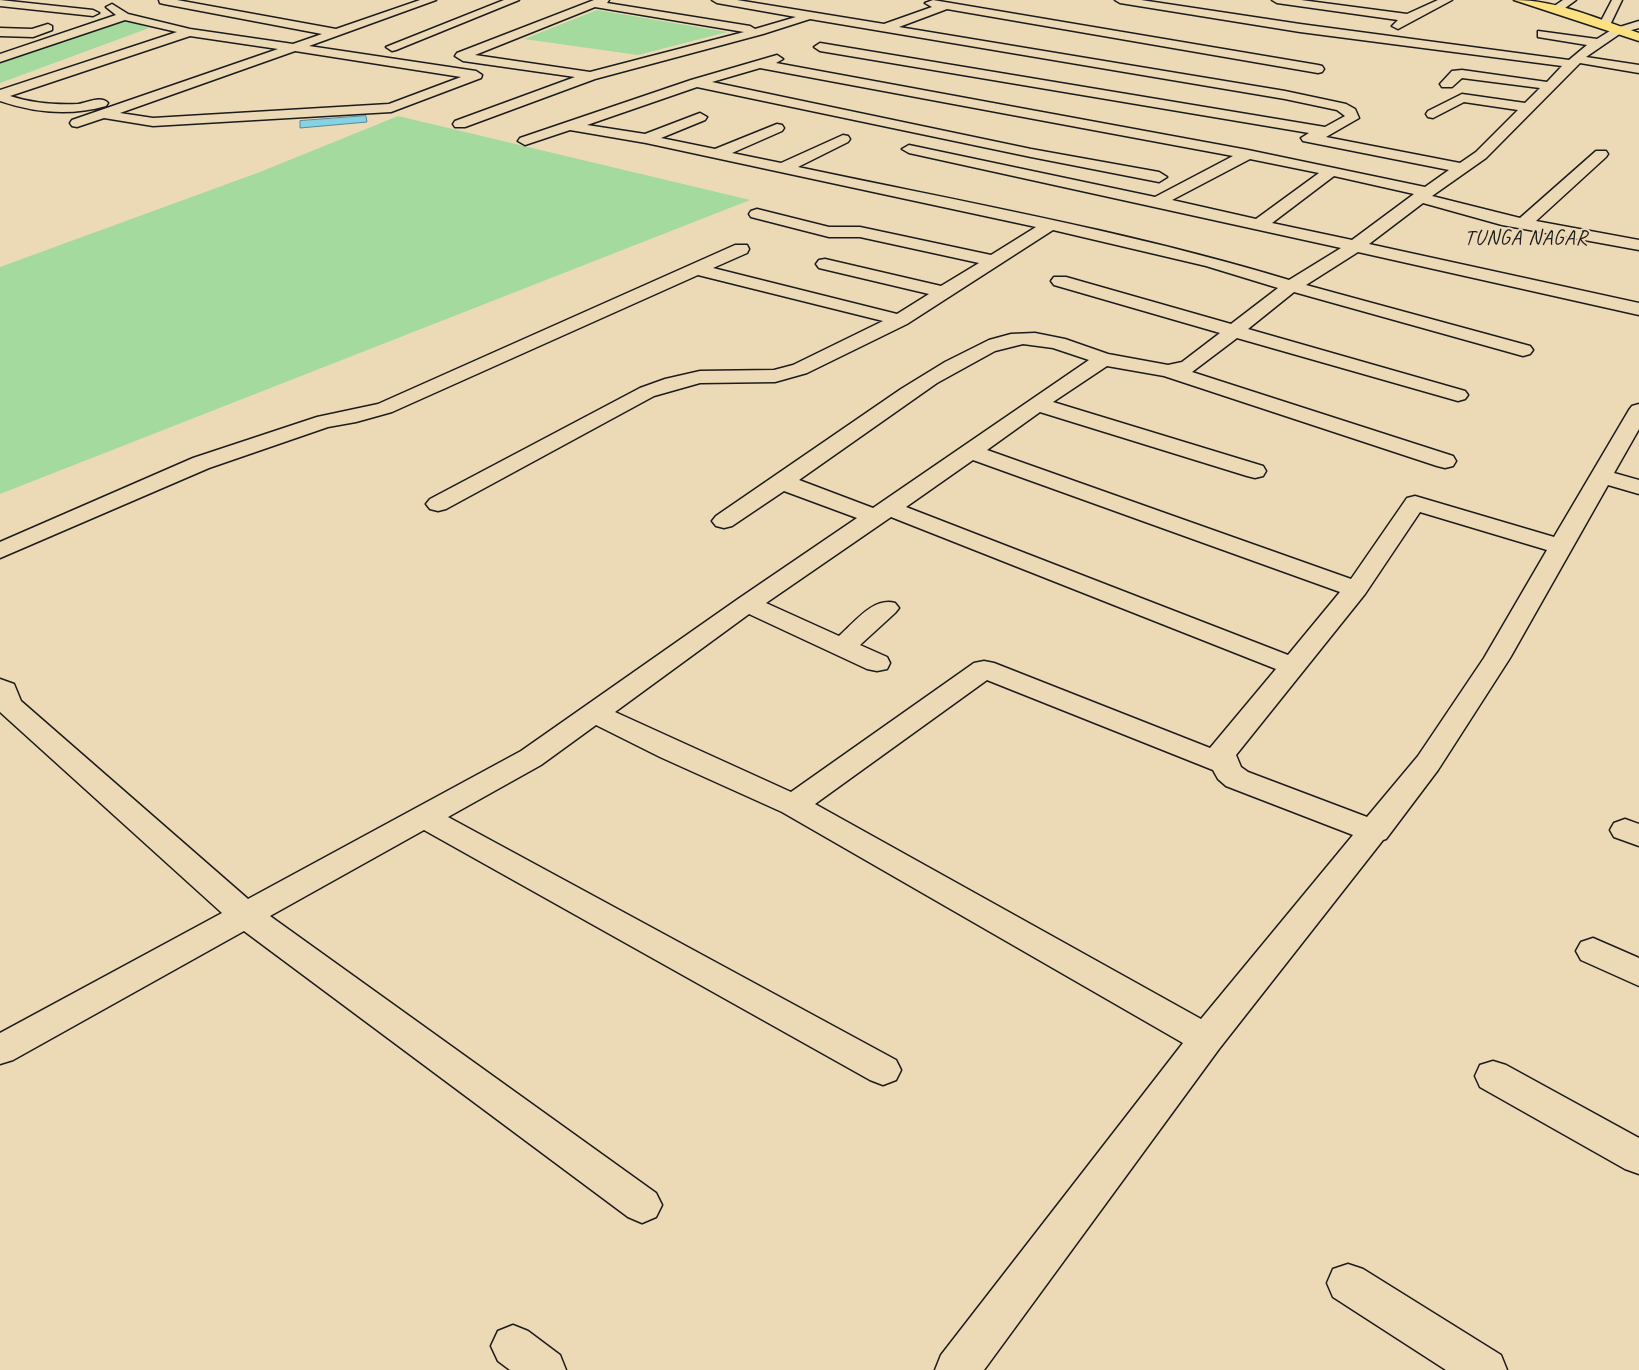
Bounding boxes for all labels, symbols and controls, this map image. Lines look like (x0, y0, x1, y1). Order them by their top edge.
district label: TUNGA NAGAR (1463, 225, 1589, 251)

